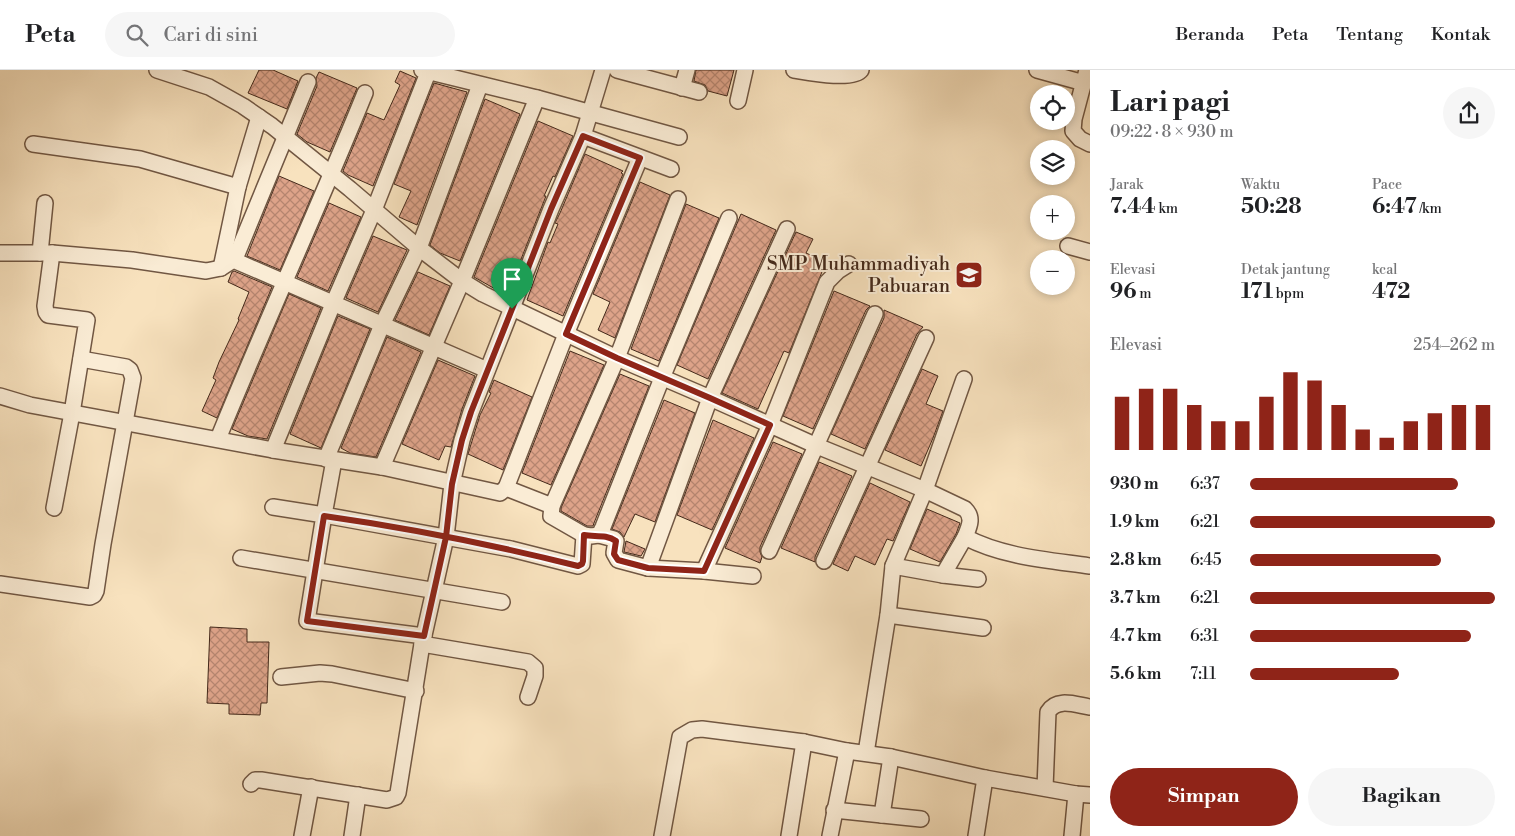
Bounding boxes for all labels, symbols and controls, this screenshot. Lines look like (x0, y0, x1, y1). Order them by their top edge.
search box (105, 12, 455, 57)
text: Peta (25, 20, 75, 50)
icon: search (123, 21, 151, 49)
text: Cari di sini (163, 23, 258, 47)
text: Beranda (1176, 23, 1244, 46)
text: Peta (1272, 23, 1308, 46)
text: Tentang (1336, 23, 1403, 46)
text: Kontak (1431, 23, 1490, 46)
map controls (1030, 85, 1075, 295)
button: locate (1030, 85, 1075, 130)
text: Lari pagi (1110, 85, 1230, 120)
button: share (1443, 87, 1495, 139)
text: 09:22 · 8 × 930 m (1110, 122, 1234, 142)
button: layers (1030, 140, 1075, 185)
text: Jarak (1110, 176, 1143, 194)
text: Waktu (1241, 176, 1280, 194)
text: Pace (1372, 176, 1402, 194)
text: 7.44 (1110, 194, 1156, 220)
text: 50:28 (1241, 194, 1302, 220)
text: 6:47 (1372, 194, 1417, 220)
button: + (1030, 195, 1075, 240)
text: km (1156, 200, 1178, 218)
text: /km (1417, 200, 1442, 218)
button: − (1030, 250, 1075, 295)
place label: SMP Muhammadiyah Pabuaran (767, 252, 950, 298)
pin (491, 258, 533, 309)
school or university icon: SMP Muhammadiyah Pabuaran (954, 260, 984, 290)
text: Elevasi (1110, 261, 1156, 279)
text: Detak jantung (1241, 261, 1330, 279)
text: kcal (1372, 261, 1397, 279)
icon: arrive (498, 265, 526, 293)
text: 96 (1110, 279, 1136, 305)
text: 171 (1241, 279, 1273, 305)
text: 472 (1372, 279, 1410, 305)
text: m (1136, 285, 1152, 303)
text: bpm (1273, 285, 1304, 303)
text: Elevasi (1110, 335, 1162, 355)
text: 254–262 m (1413, 335, 1495, 355)
text: 930 m (1110, 474, 1158, 494)
text: 6:37 (1190, 474, 1220, 494)
text: 1.9 km (1110, 512, 1159, 532)
text: 6:21 (1190, 512, 1220, 532)
text: 2.8 km (1110, 550, 1162, 570)
text: 6:45 (1190, 550, 1222, 570)
text: 3.7 km (1110, 588, 1160, 608)
text: 6:21 (1190, 588, 1220, 608)
text: 4.7 km (1110, 626, 1162, 646)
text: 6:31 (1190, 626, 1219, 646)
text: 5.6 km (1110, 664, 1161, 684)
text: 7:11 (1190, 664, 1216, 684)
button: Simpan (1110, 768, 1298, 826)
button: Bagikan (1308, 768, 1495, 826)

